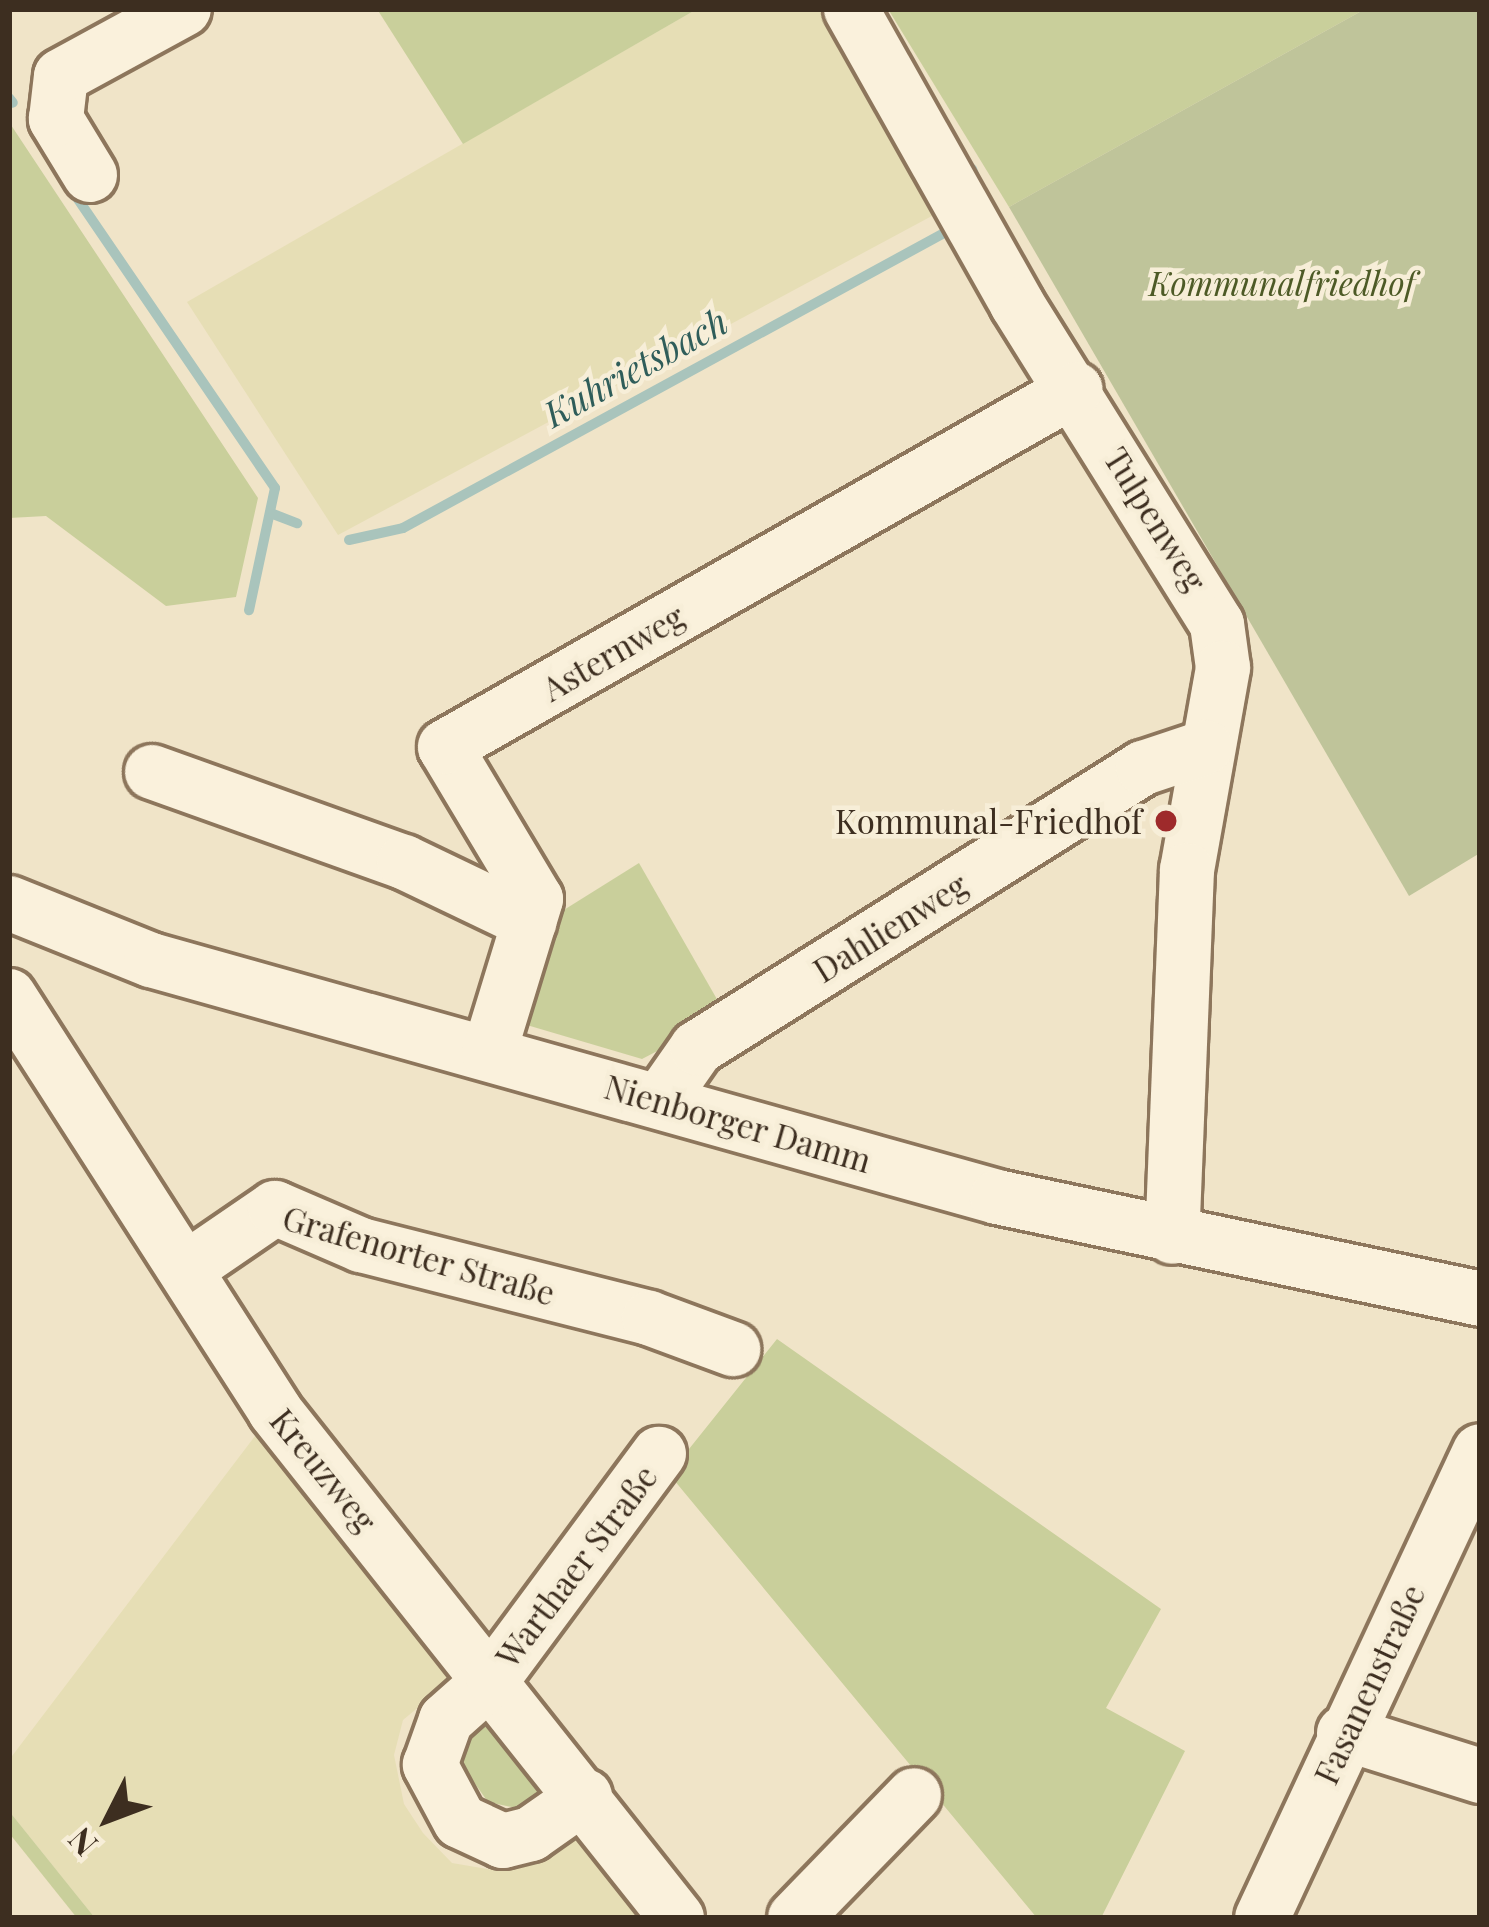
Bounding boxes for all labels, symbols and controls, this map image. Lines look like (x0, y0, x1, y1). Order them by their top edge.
park label: Kommunalfriedhof (1149, 263, 1415, 303)
water label: Kuhrietsbach (536, 299, 734, 435)
street label: Tulpenweg (1096, 440, 1216, 598)
street label: Asternweg (535, 596, 691, 708)
place label: Kommunal-Friedhof (835, 801, 1142, 841)
marker: Kommunal-Friedhof (1153, 808, 1179, 834)
street label: Dahlienweg (806, 864, 974, 990)
street label: Nienborger Damm (600, 1066, 876, 1180)
street label: Grafenorter Straße (278, 1197, 560, 1313)
street label: Kreuzweg (263, 1401, 385, 1539)
street label: Warthaer Straße (487, 1457, 665, 1675)
street label: Fasanenstraße (1306, 1578, 1432, 1790)
north arrow (48, 1759, 168, 1879)
text: N (57, 1820, 106, 1867)

